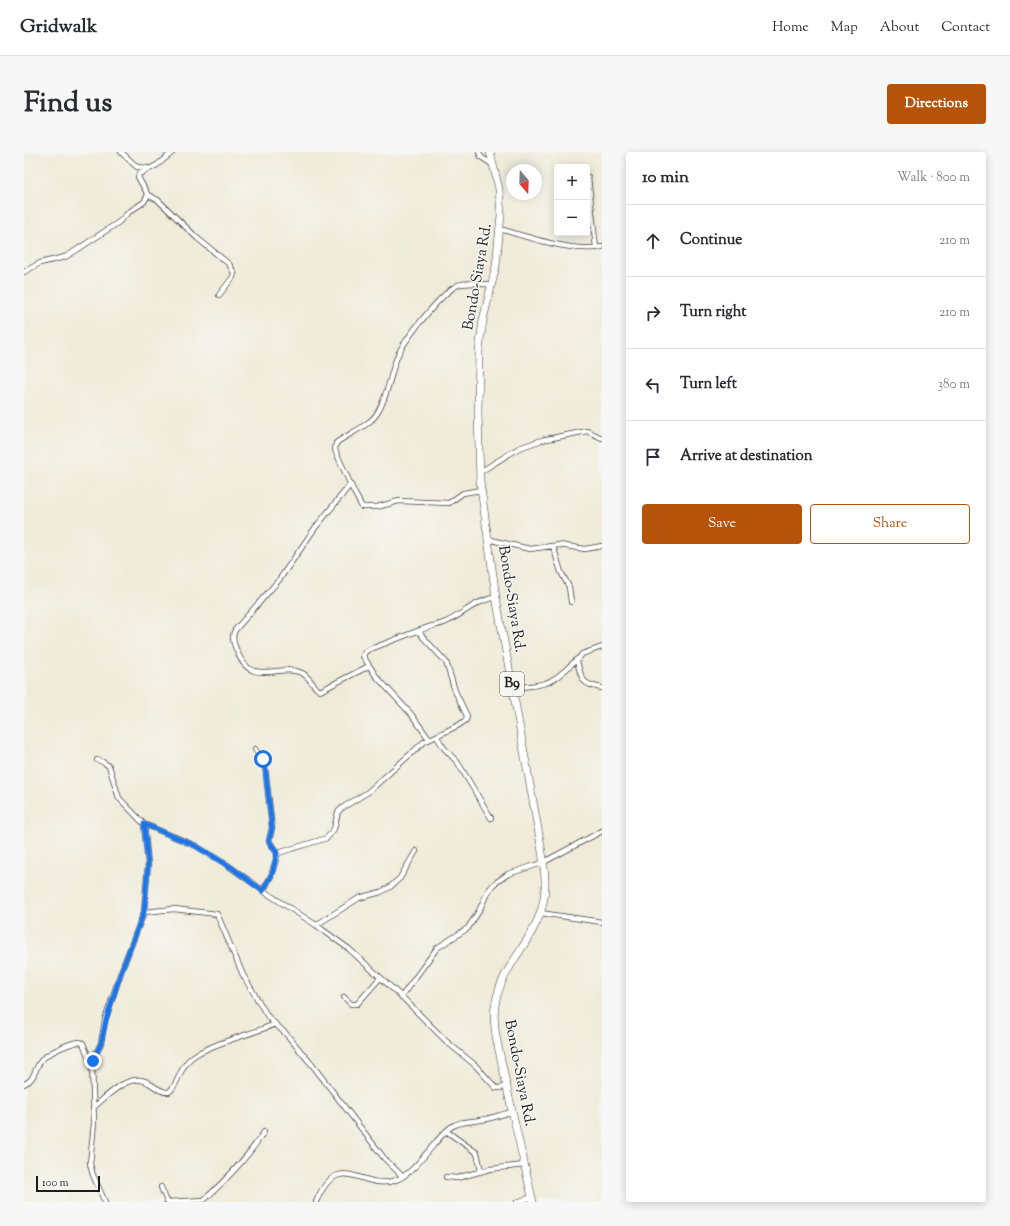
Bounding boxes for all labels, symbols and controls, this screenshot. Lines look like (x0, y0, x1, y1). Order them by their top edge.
text: Gridwalk (20, 14, 97, 41)
text: Home (772, 18, 809, 38)
text: Map (831, 18, 858, 38)
text: About (880, 18, 919, 38)
text: Contact (941, 18, 990, 38)
text: Find us (24, 84, 112, 124)
button: Directions (887, 84, 986, 124)
north arrow (506, 164, 542, 200)
map controls (554, 164, 590, 236)
button: + (554, 164, 590, 200)
text: 10 min (642, 166, 689, 190)
text: Walk · 800 m (897, 169, 970, 187)
button: − (554, 200, 590, 236)
street label: Bondo-Siaya Rd. (458, 222, 498, 332)
icon: ahead (642, 230, 664, 252)
text: Continue (680, 230, 742, 251)
text: 210 m (939, 232, 970, 250)
icon: right (642, 302, 664, 324)
text: Turn right (680, 302, 746, 323)
text: 210 m (939, 304, 970, 322)
icon: left (642, 374, 664, 396)
text: Turn left (680, 374, 737, 395)
text: 380 m (938, 376, 970, 394)
icon: arrive (642, 446, 664, 468)
text: Arrive at destination (680, 446, 813, 467)
button: Save (642, 504, 802, 544)
button: Share (810, 504, 970, 544)
street label: Bondo-Siaya Rd. (492, 544, 530, 654)
road number: B9 (500, 672, 524, 696)
route start (254, 750, 272, 768)
street label: Bondo-Siaya Rd. (498, 1018, 540, 1128)
route end (84, 1052, 102, 1070)
scale bar (36, 1174, 100, 1193)
text: 100 m (42, 1175, 69, 1191)

